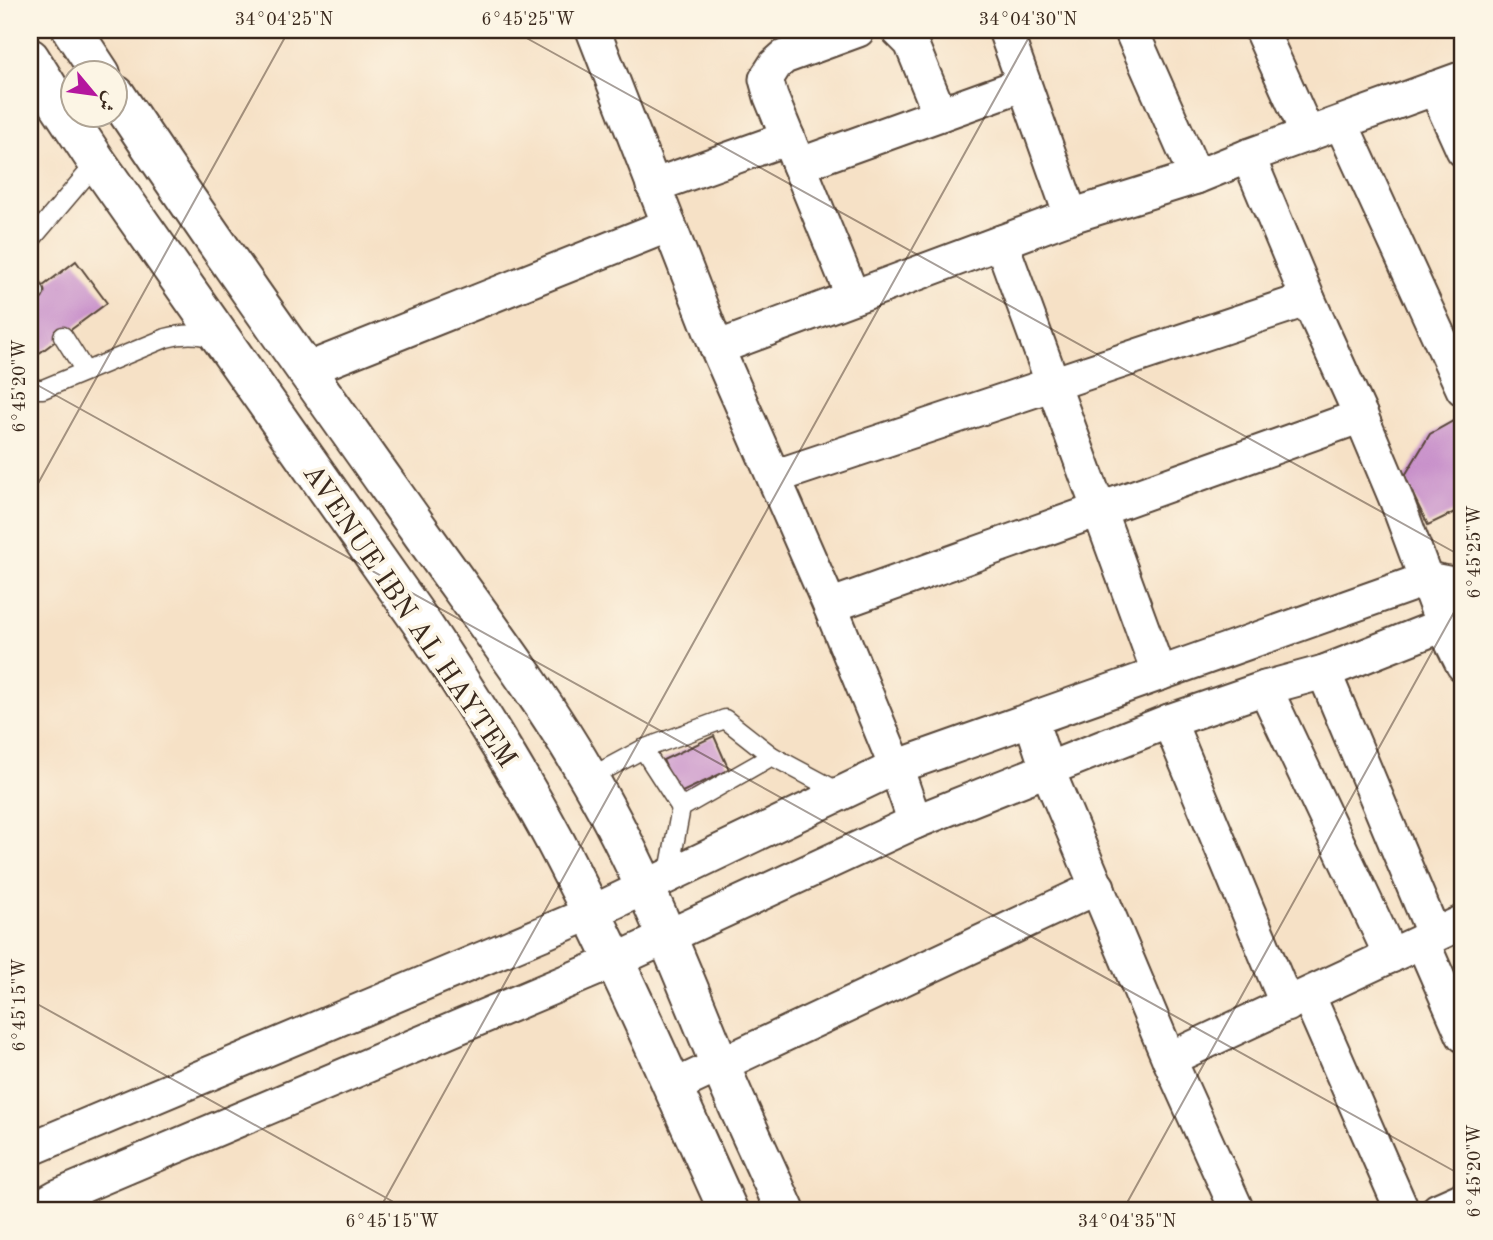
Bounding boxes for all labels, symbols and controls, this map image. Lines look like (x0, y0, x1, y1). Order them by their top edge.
text: 34°04'25"N (235, 11, 333, 29)
text: 6°45'25"W (481, 11, 575, 29)
text: 34°04'30"N (979, 11, 1077, 29)
north arrow (60, 60, 130, 130)
text: ش (94, 88, 120, 114)
text: 6°45'20"W (11, 339, 29, 433)
street label: AVENUE IBN AL HAYTEM (296, 460, 521, 773)
text: 6°45'25"W (1466, 505, 1484, 599)
text: 6°45'15"W (11, 958, 29, 1052)
text: 6°45'20"W (1466, 1124, 1484, 1218)
text: 6°45'15"W (345, 1213, 439, 1231)
text: 34°04'35"N (1078, 1213, 1176, 1231)

